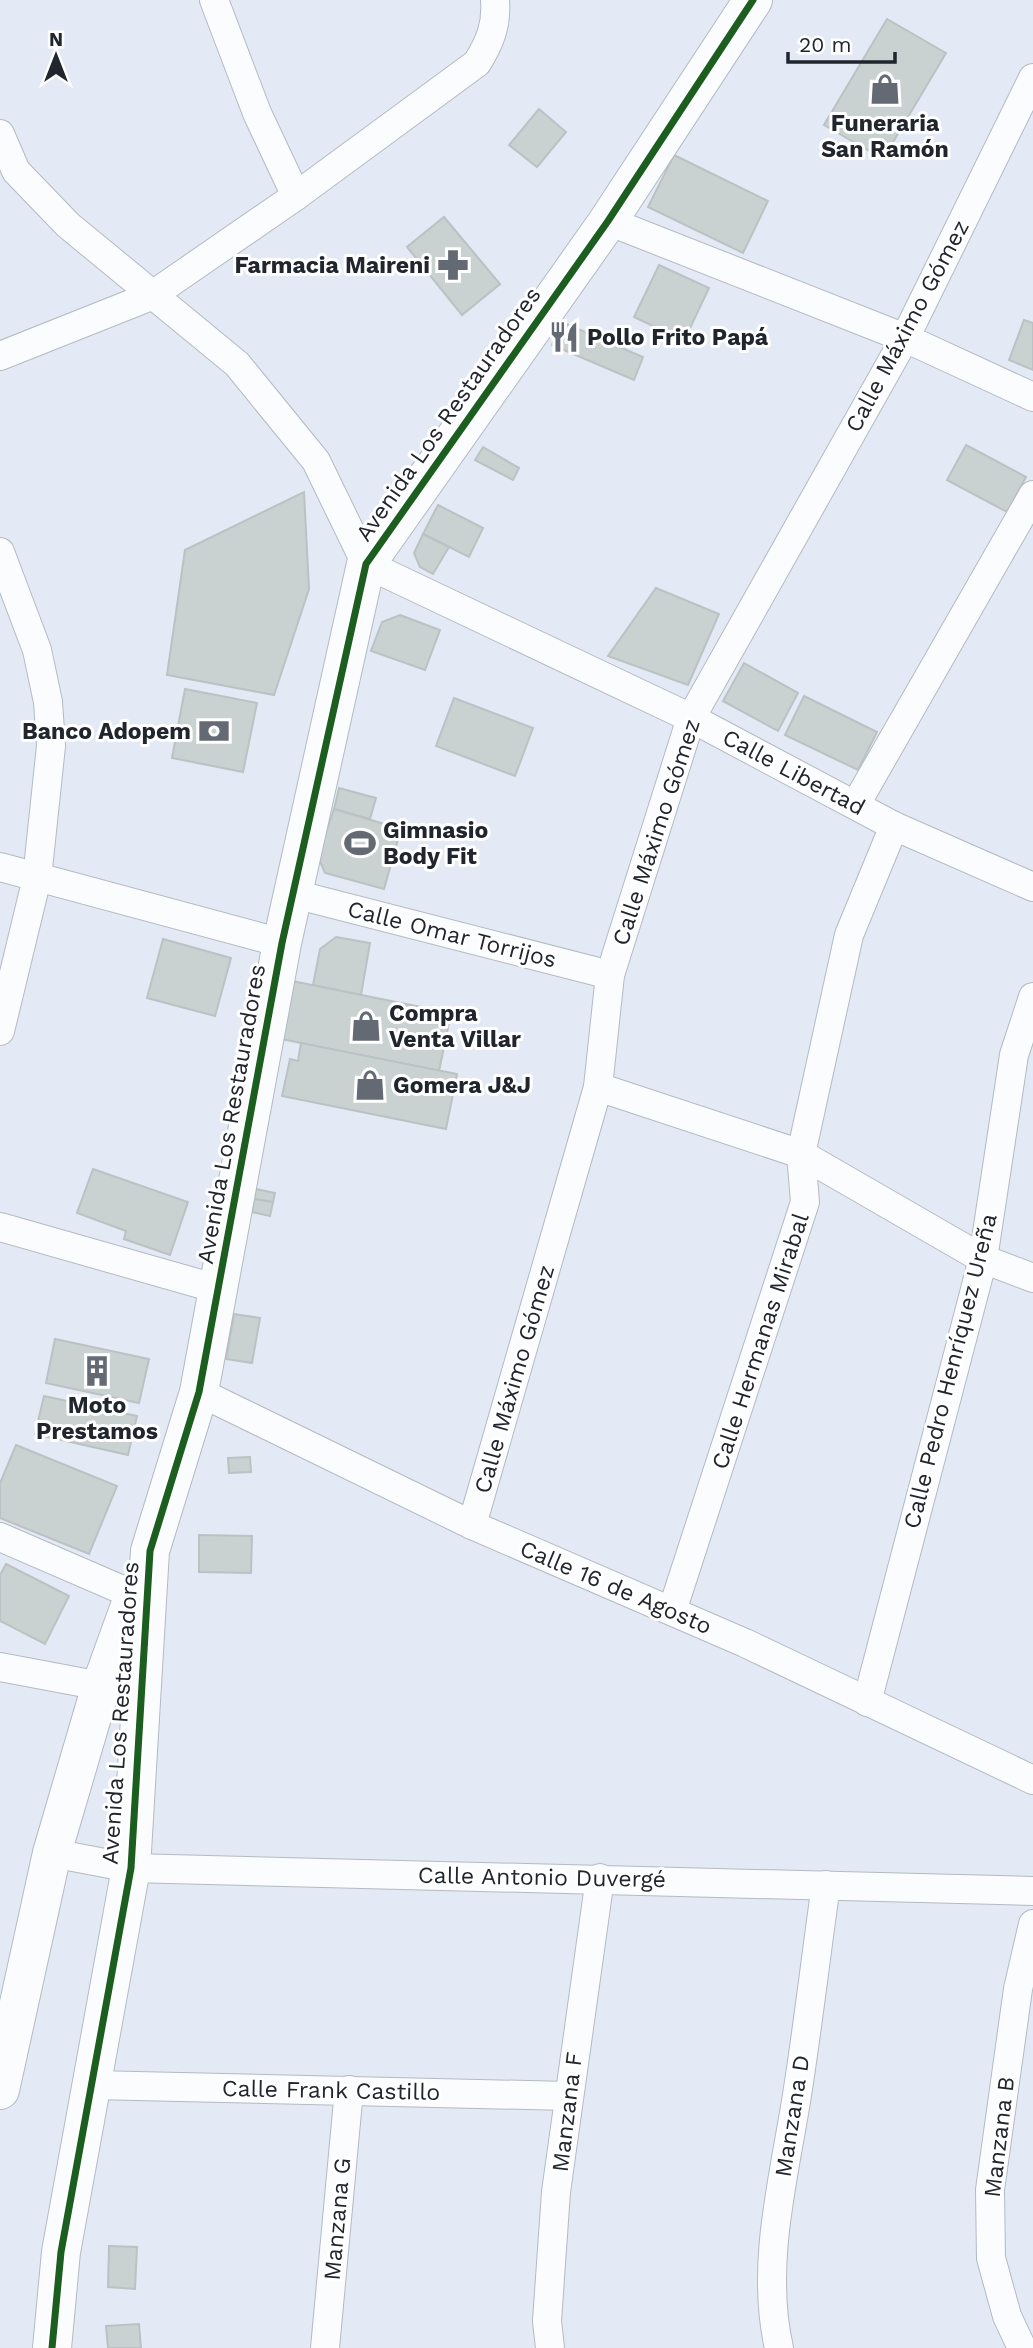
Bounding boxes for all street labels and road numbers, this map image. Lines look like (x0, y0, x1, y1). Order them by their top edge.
street label: Calle Máximo Gómez (840, 216, 975, 437)
street label: Avenida Los Restauradores (350, 282, 547, 546)
street label: Calle Máximo Gómez (607, 716, 706, 949)
street label: Calle Libertad (718, 724, 870, 821)
street label: Calle Omar Torrijos (345, 895, 559, 973)
street label: Avenida Los Restauradores (192, 962, 271, 1266)
street label: Calle Hermanas Mirabal (706, 1210, 815, 1473)
street label: Calle Pedro Henríquez Ureña (898, 1211, 1003, 1531)
street label: Calle Máximo Gómez (469, 1262, 560, 1496)
street label: Calle 16 de Agosto (516, 1535, 716, 1640)
street label: Avenida Los Restauradores (96, 1561, 145, 1866)
street label: Calle Antonio Duvergé (418, 1862, 666, 1893)
street label: Manzana F (547, 2051, 588, 2174)
street label: Manzana D (770, 2053, 815, 2179)
street label: Calle Frank Castillo (222, 2075, 440, 2106)
street label: Manzana B (979, 2075, 1020, 2199)
street label: Manzana G (319, 2156, 356, 2282)

